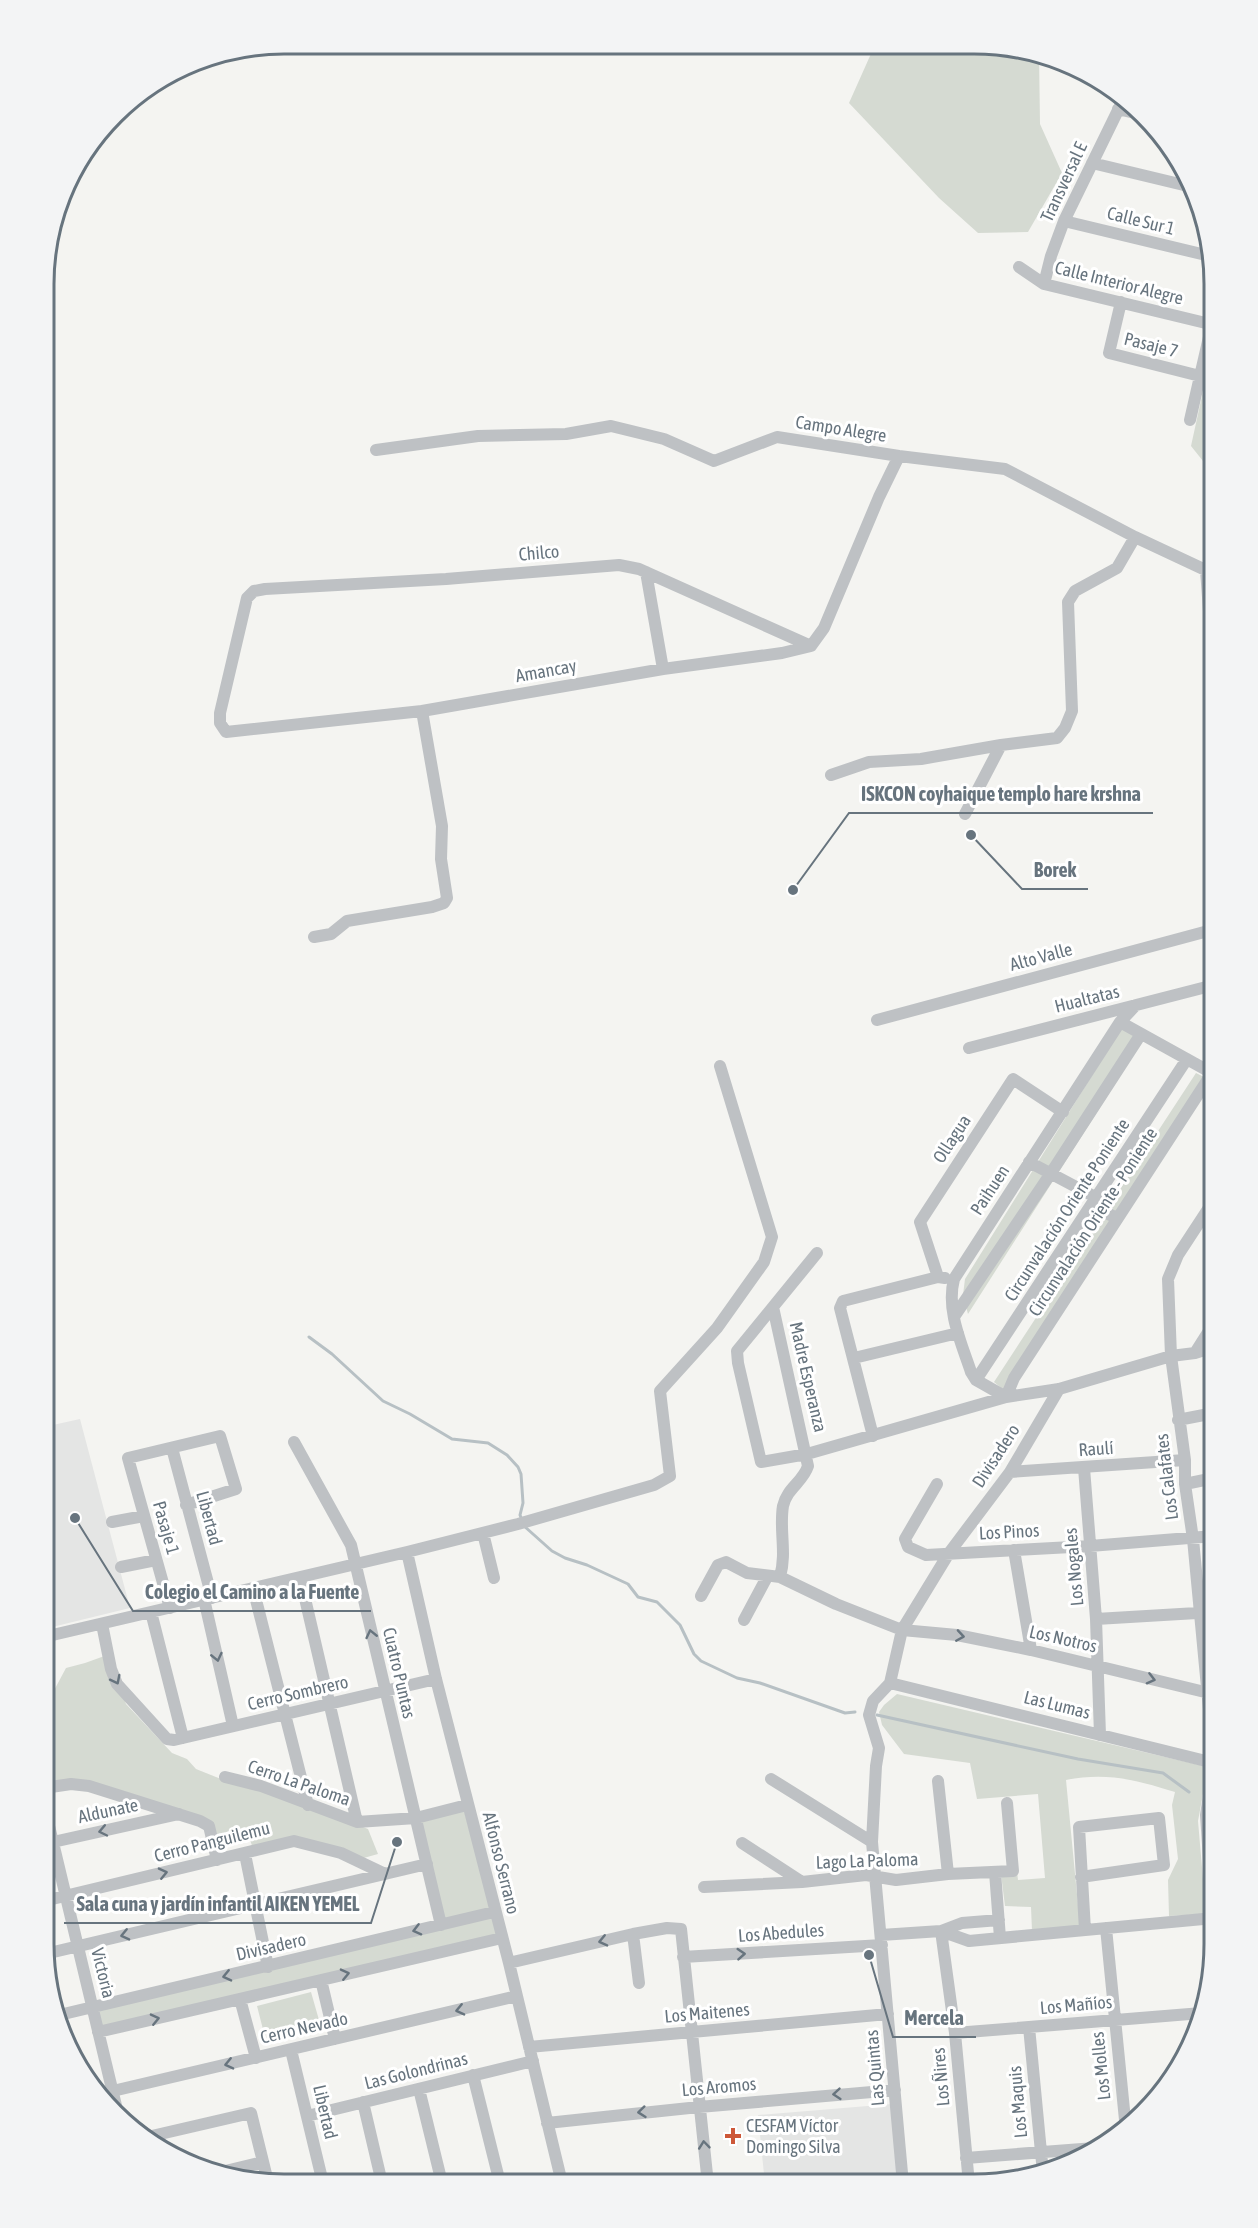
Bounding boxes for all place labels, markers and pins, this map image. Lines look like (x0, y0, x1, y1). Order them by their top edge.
callout: ISKCON coyhaique templo hare krshna (849, 775, 1153, 813)
callout: Borek (1022, 851, 1088, 889)
callout: Colegio el Camino a la Fuente (133, 1573, 371, 1611)
callout: Sala cuna y jardín infantil AIKEN YEMEL (64, 1885, 371, 1923)
callout: Mercela (893, 1999, 976, 2037)
place label: CESFAM Víctor Domingo Silva (746, 2115, 841, 2157)
marker: CESFAM Víctor Domingo Silva (724, 2127, 742, 2145)

